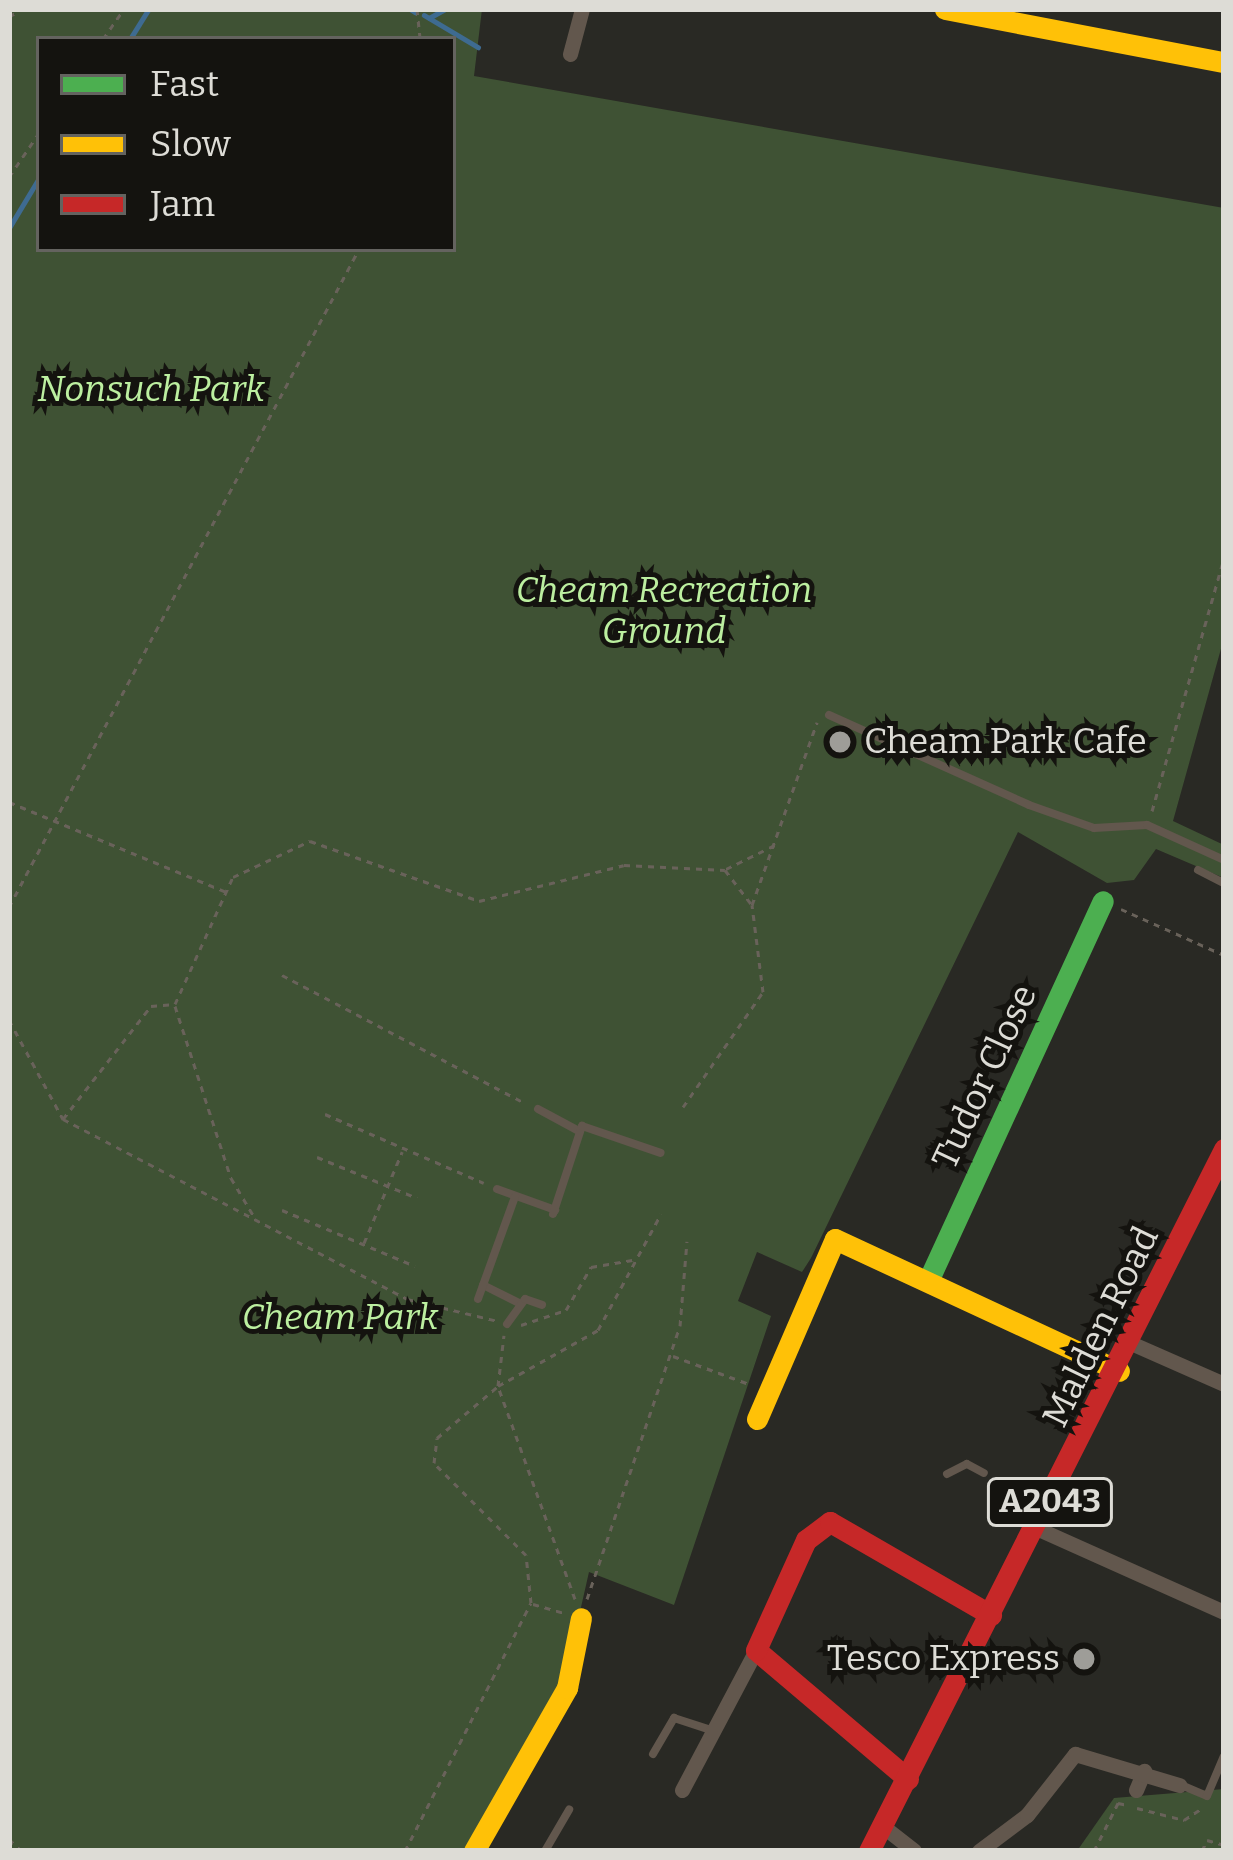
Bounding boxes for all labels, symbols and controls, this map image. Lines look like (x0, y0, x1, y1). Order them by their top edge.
legend (36, 36, 456, 252)
text: Fast (150, 62, 219, 106)
text: Slow (150, 122, 231, 166)
text: Jam (150, 182, 215, 226)
park label: Nonsuch Park (37, 368, 265, 412)
park label: Cheam Recreation Ground (516, 568, 812, 653)
place label: Cheam Park Cafe (864, 720, 1147, 764)
marker: Cheam Park Cafe (827, 729, 853, 755)
street label: Tudor Close (924, 978, 1046, 1176)
street label: Malden Road (1034, 1220, 1168, 1434)
park label: Cheam Park (242, 1296, 438, 1340)
road number: A2043 (984, 1475, 1116, 1529)
place label: Tesco Express (827, 1637, 1060, 1681)
marker: Tesco Express (1071, 1646, 1097, 1672)

